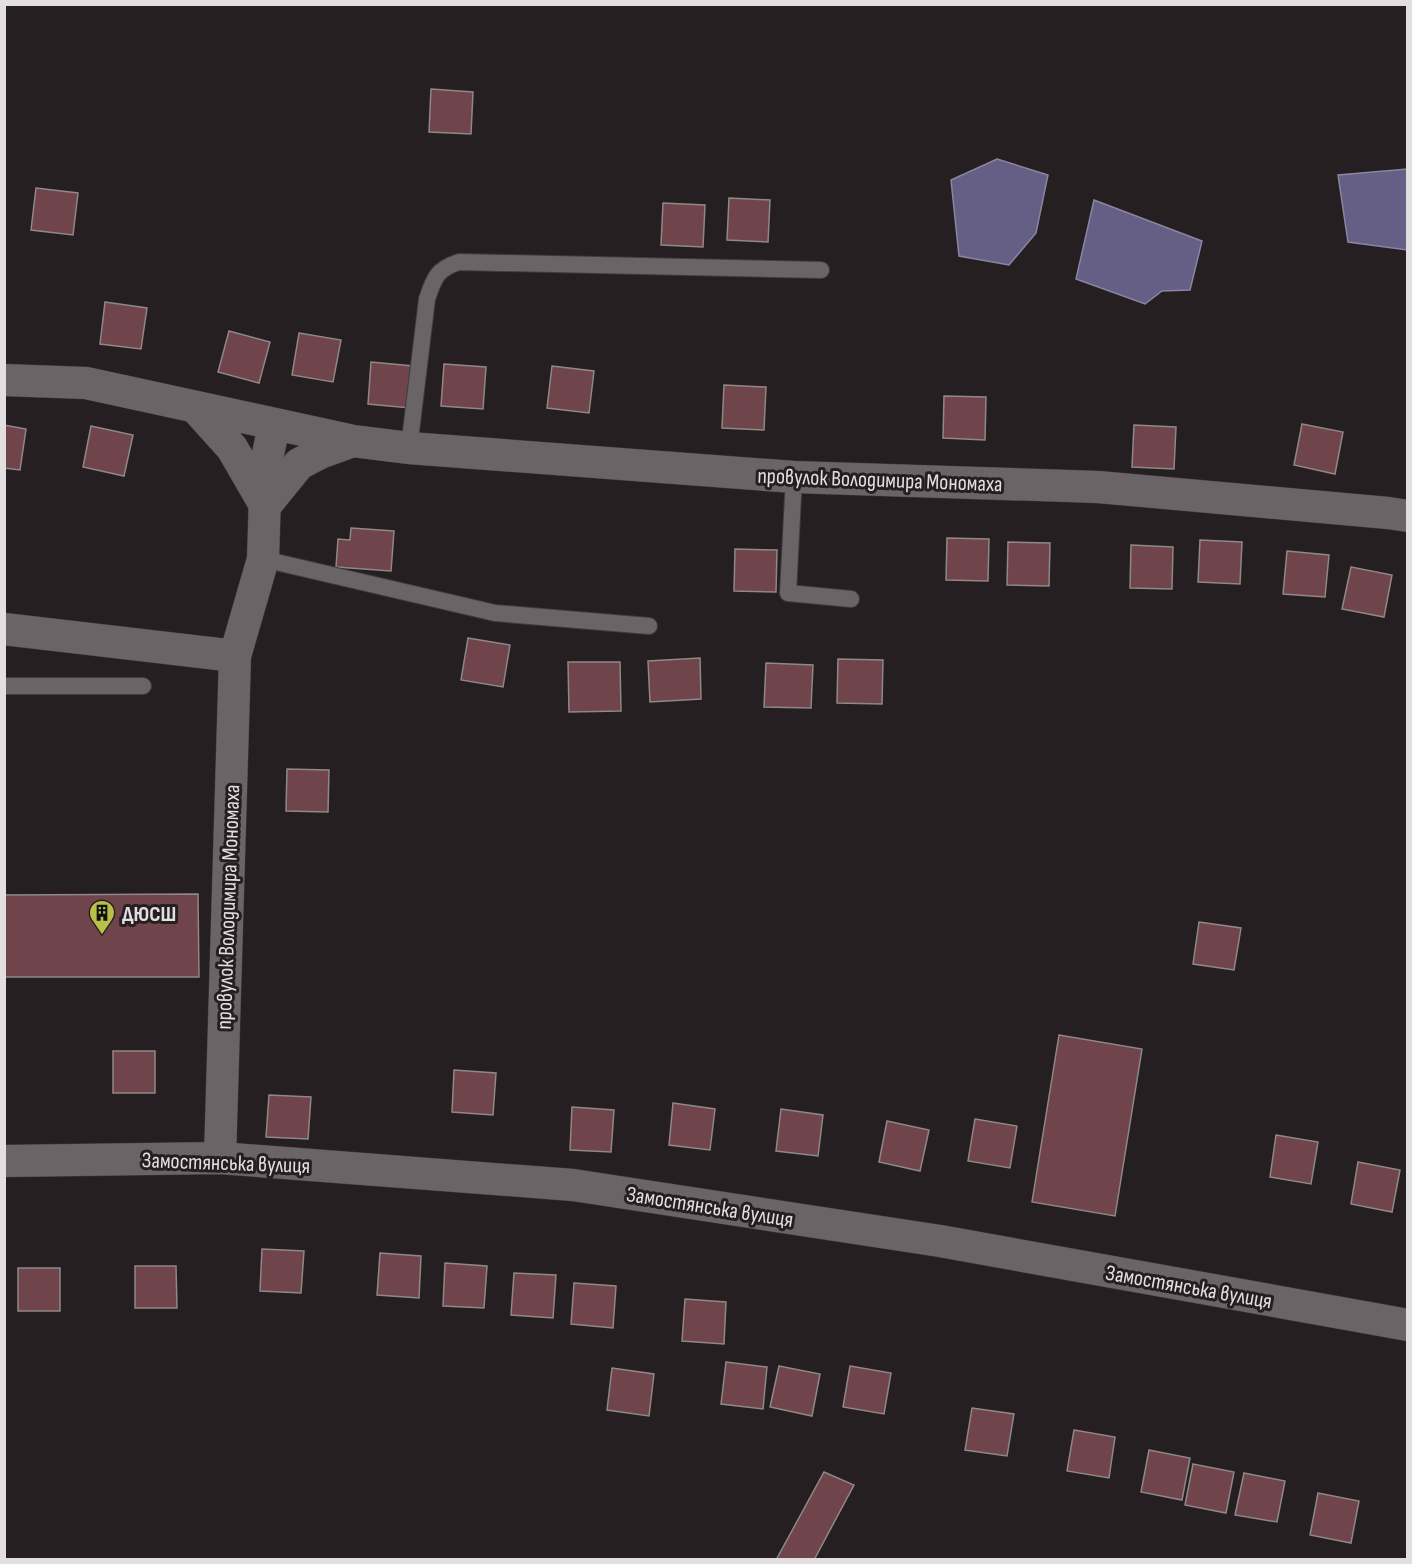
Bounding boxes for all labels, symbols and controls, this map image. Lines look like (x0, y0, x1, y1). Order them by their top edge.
street label: провулок Володимира Мономаха (757, 463, 1003, 498)
street label: провулок Володимира Мономаха (211, 784, 246, 1030)
building icon: ДЮСШ (87, 898, 117, 936)
place label: ДЮСШ (122, 901, 176, 928)
street label: Замостянська вулиця (141, 1147, 311, 1180)
street label: Замостянська вулиця (624, 1181, 795, 1234)
street label: Замостянська вулиця (1103, 1260, 1274, 1315)

